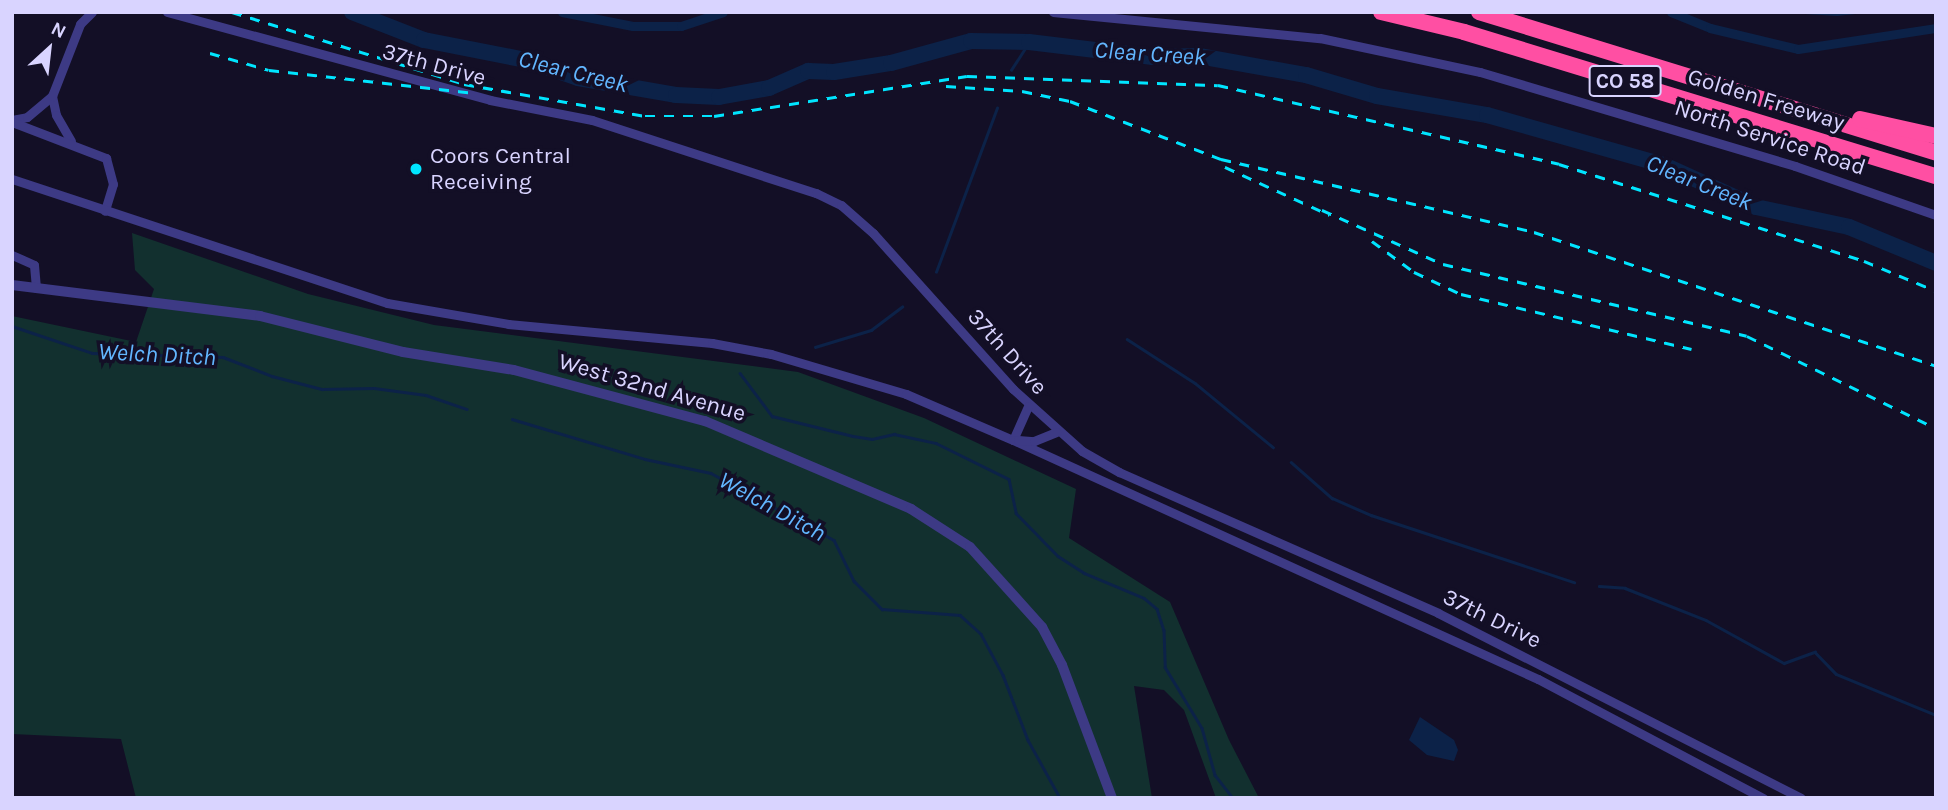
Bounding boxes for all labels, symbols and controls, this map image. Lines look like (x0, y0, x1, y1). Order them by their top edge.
north arrow (14, 14, 84, 84)
text: N (47, 17, 70, 43)
water label: Clear Creek (1093, 36, 1207, 72)
street label: 37th Drive (379, 38, 489, 92)
water label: Clear Creek (515, 45, 631, 99)
street label: Golden Freeway (1684, 63, 1848, 137)
road number: CO 58 (1588, 64, 1662, 98)
street label: North Service Road (1671, 94, 1869, 182)
place label: Coors Central Receiving (430, 142, 571, 196)
water label: Clear Creek (1642, 149, 1756, 217)
marker: Coors Central Receiving (408, 161, 424, 177)
street label: 37th Drive (961, 303, 1053, 401)
water label: Welch Ditch (97, 338, 217, 372)
street label: West 32nd Avenue (555, 348, 749, 428)
water label: Welch Ditch (713, 466, 831, 548)
street label: 37th Drive (1438, 583, 1546, 655)

